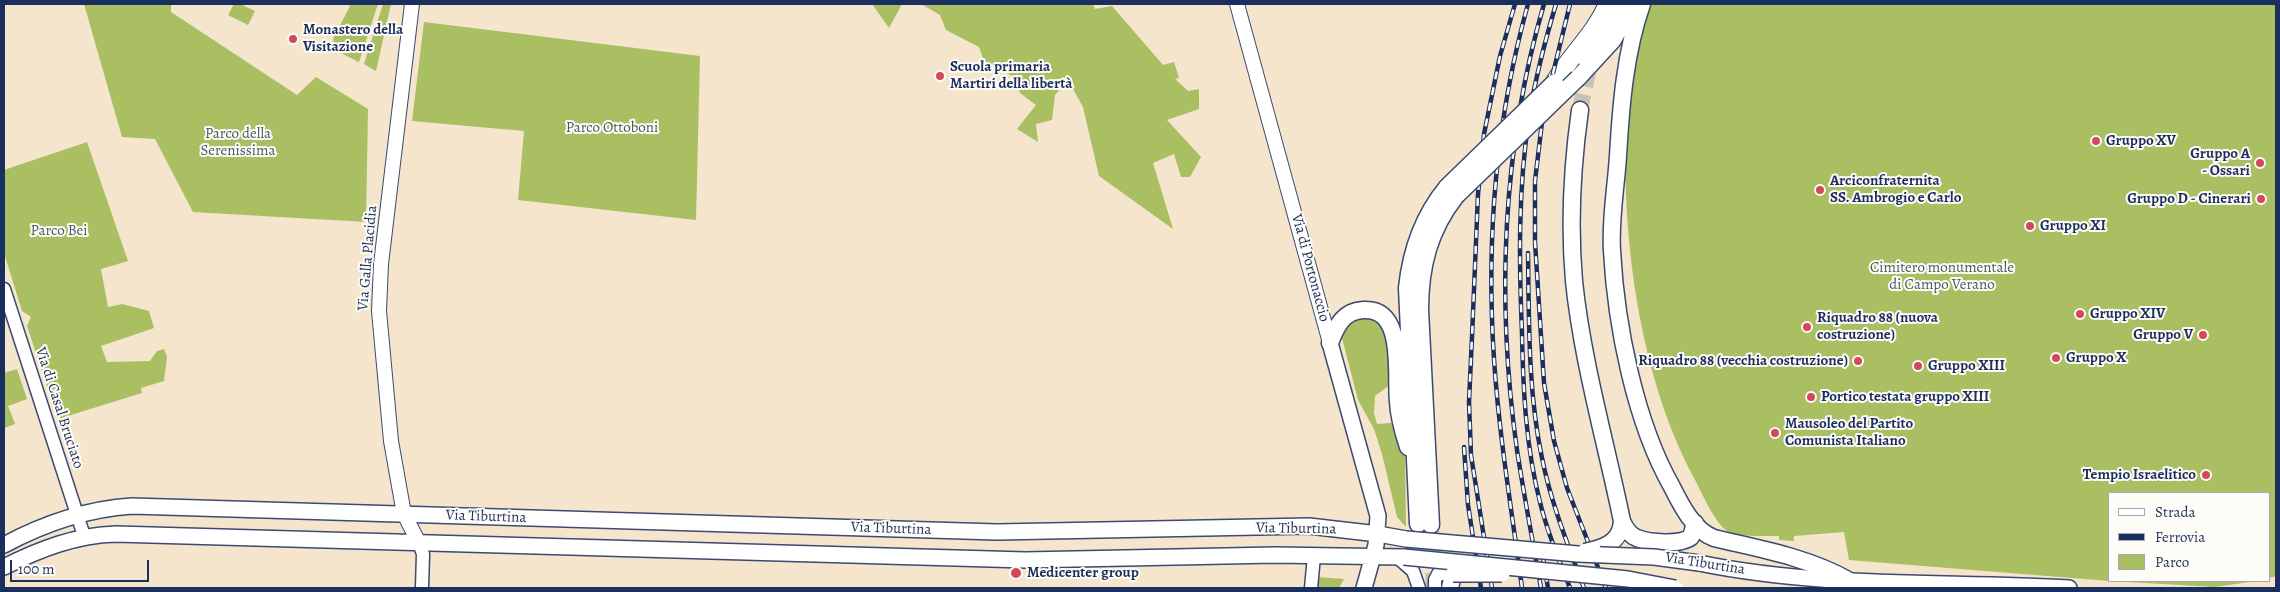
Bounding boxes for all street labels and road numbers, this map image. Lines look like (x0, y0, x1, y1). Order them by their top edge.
street label: Via Galla Placidia (354, 205, 382, 311)
street label: Via di Portonaccio (1287, 212, 1333, 324)
street label: Via di Casal Bruciato (31, 345, 87, 471)
street label: Via Tiburtina (445, 507, 527, 527)
street label: Via Tiburtina (850, 519, 932, 539)
street label: Via Tiburtina (1256, 519, 1336, 539)
street label: Via Tiburtina (1664, 549, 1746, 579)

